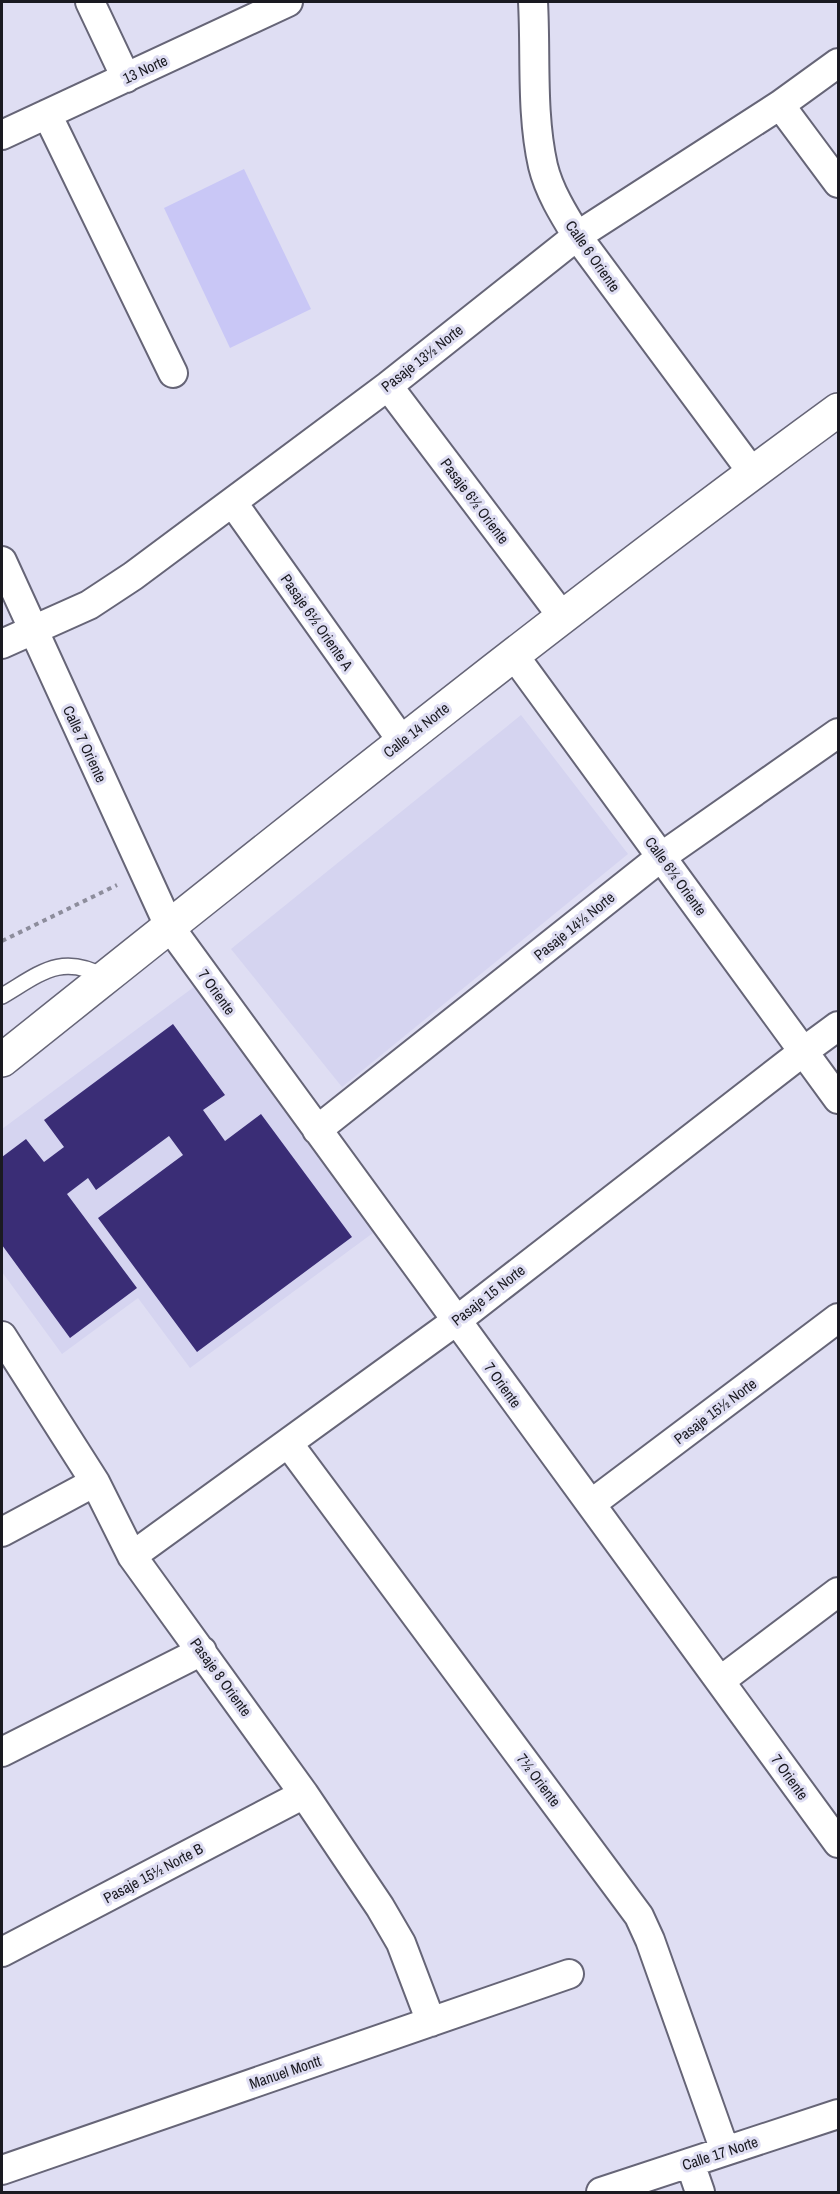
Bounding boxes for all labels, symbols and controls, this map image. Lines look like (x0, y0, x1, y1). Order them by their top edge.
street label: 13 Norte (119, 49, 171, 88)
street label: Calle 6 Oriente (561, 216, 625, 296)
street label: Pasaje 13½ Norte (377, 319, 467, 397)
street label: Pasaje 6½ Oriente (436, 454, 514, 548)
street label: Pasaje 6½ Oriente A (276, 569, 359, 675)
street label: Calle 14 Norte (379, 697, 454, 762)
street label: Calle 7 Oriente (58, 702, 112, 786)
street label: Calle 6½ Oriente (640, 832, 712, 920)
street label: Pasaje 14½ Norte (529, 887, 619, 965)
street label: 7 Oriente (193, 965, 241, 1019)
street label: Pasaje 15 Norte (447, 1259, 529, 1330)
street label: 7 Oriente (479, 1358, 527, 1412)
street label: Pasaje 15½ Norte (669, 1373, 761, 1449)
street label: Pasaje 8 Oriente (185, 1633, 257, 1721)
street label: 7½ Oriente (512, 1749, 566, 1811)
street label: 7 Oriente (766, 1750, 814, 1804)
street label: Pasaje 15½ Norte B (99, 1838, 207, 1908)
street label: Manuel Montt (246, 2050, 324, 2094)
street label: Calle 17 Norte (679, 2131, 761, 2175)

